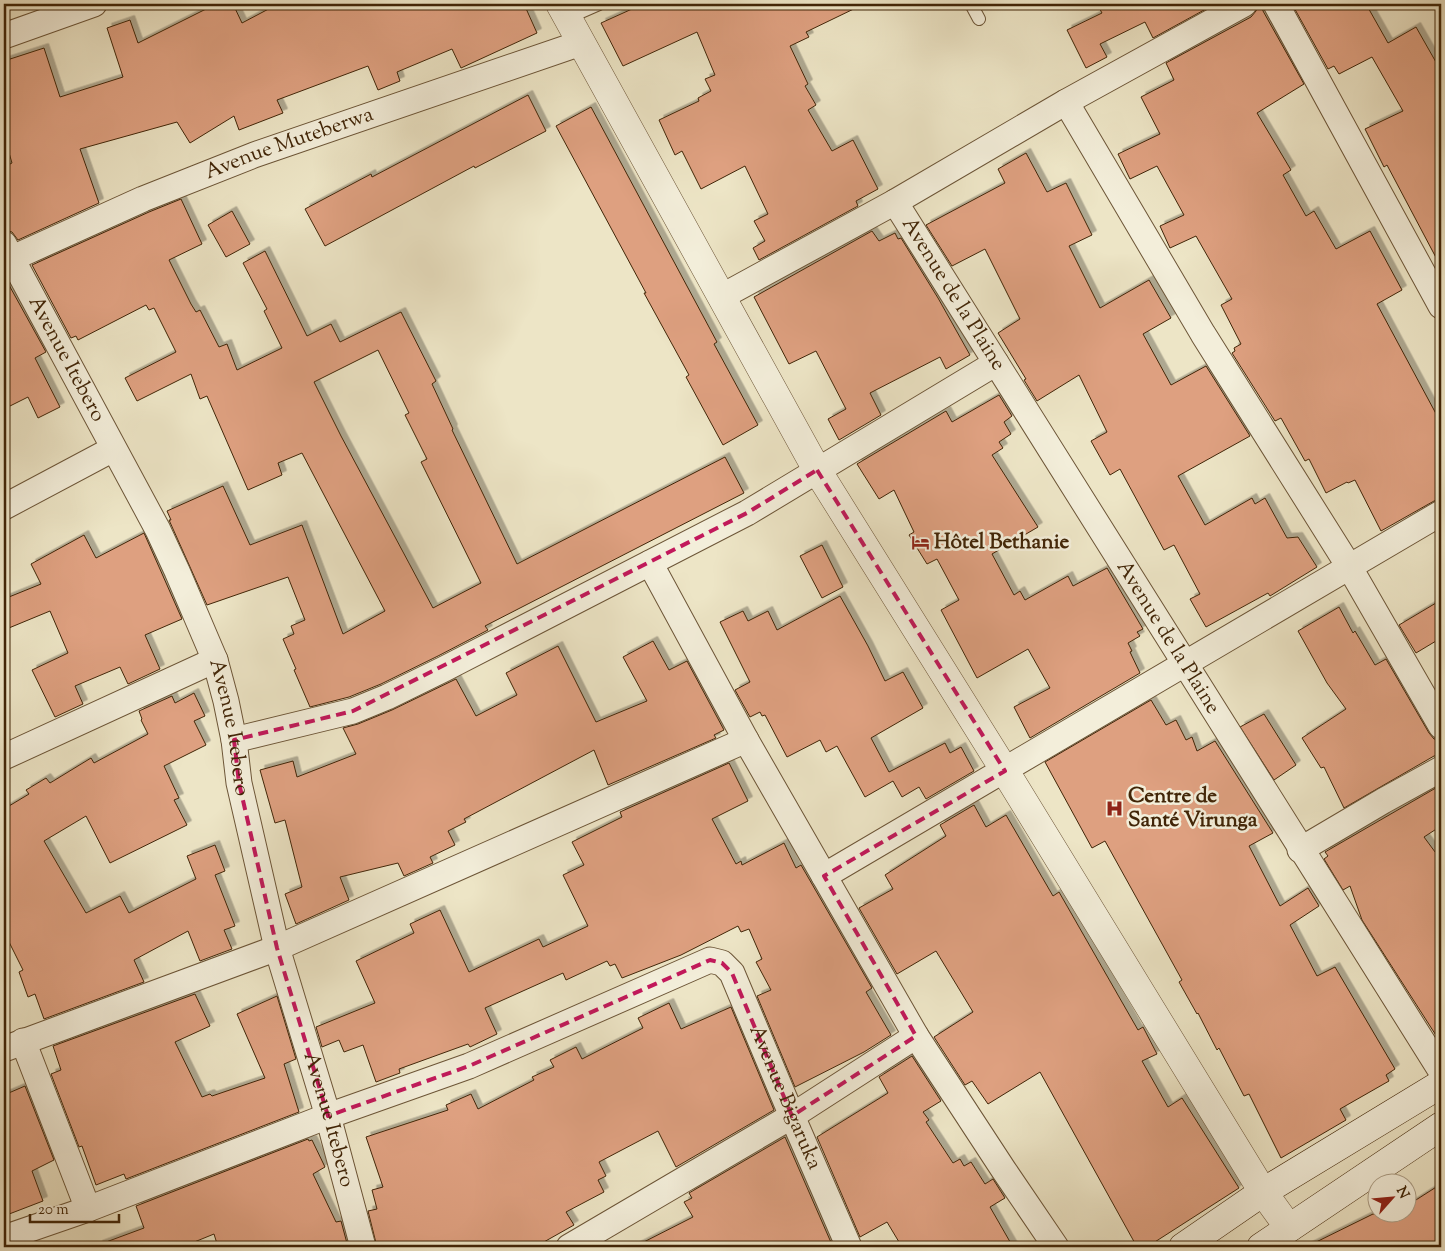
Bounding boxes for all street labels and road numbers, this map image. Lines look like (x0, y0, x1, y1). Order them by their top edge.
street label: Avenue Muteberwa (201, 100, 378, 188)
street label: Avenue de la Plaine (893, 212, 1012, 377)
street label: Avenue Itebero (20, 291, 112, 428)
street label: Avenue de la Plaine (1108, 555, 1227, 720)
street label: Avenue Itebero (200, 656, 257, 799)
street label: Avenue Bigaruka (741, 1021, 829, 1175)
street label: Avenue Itebero (295, 1049, 361, 1191)

